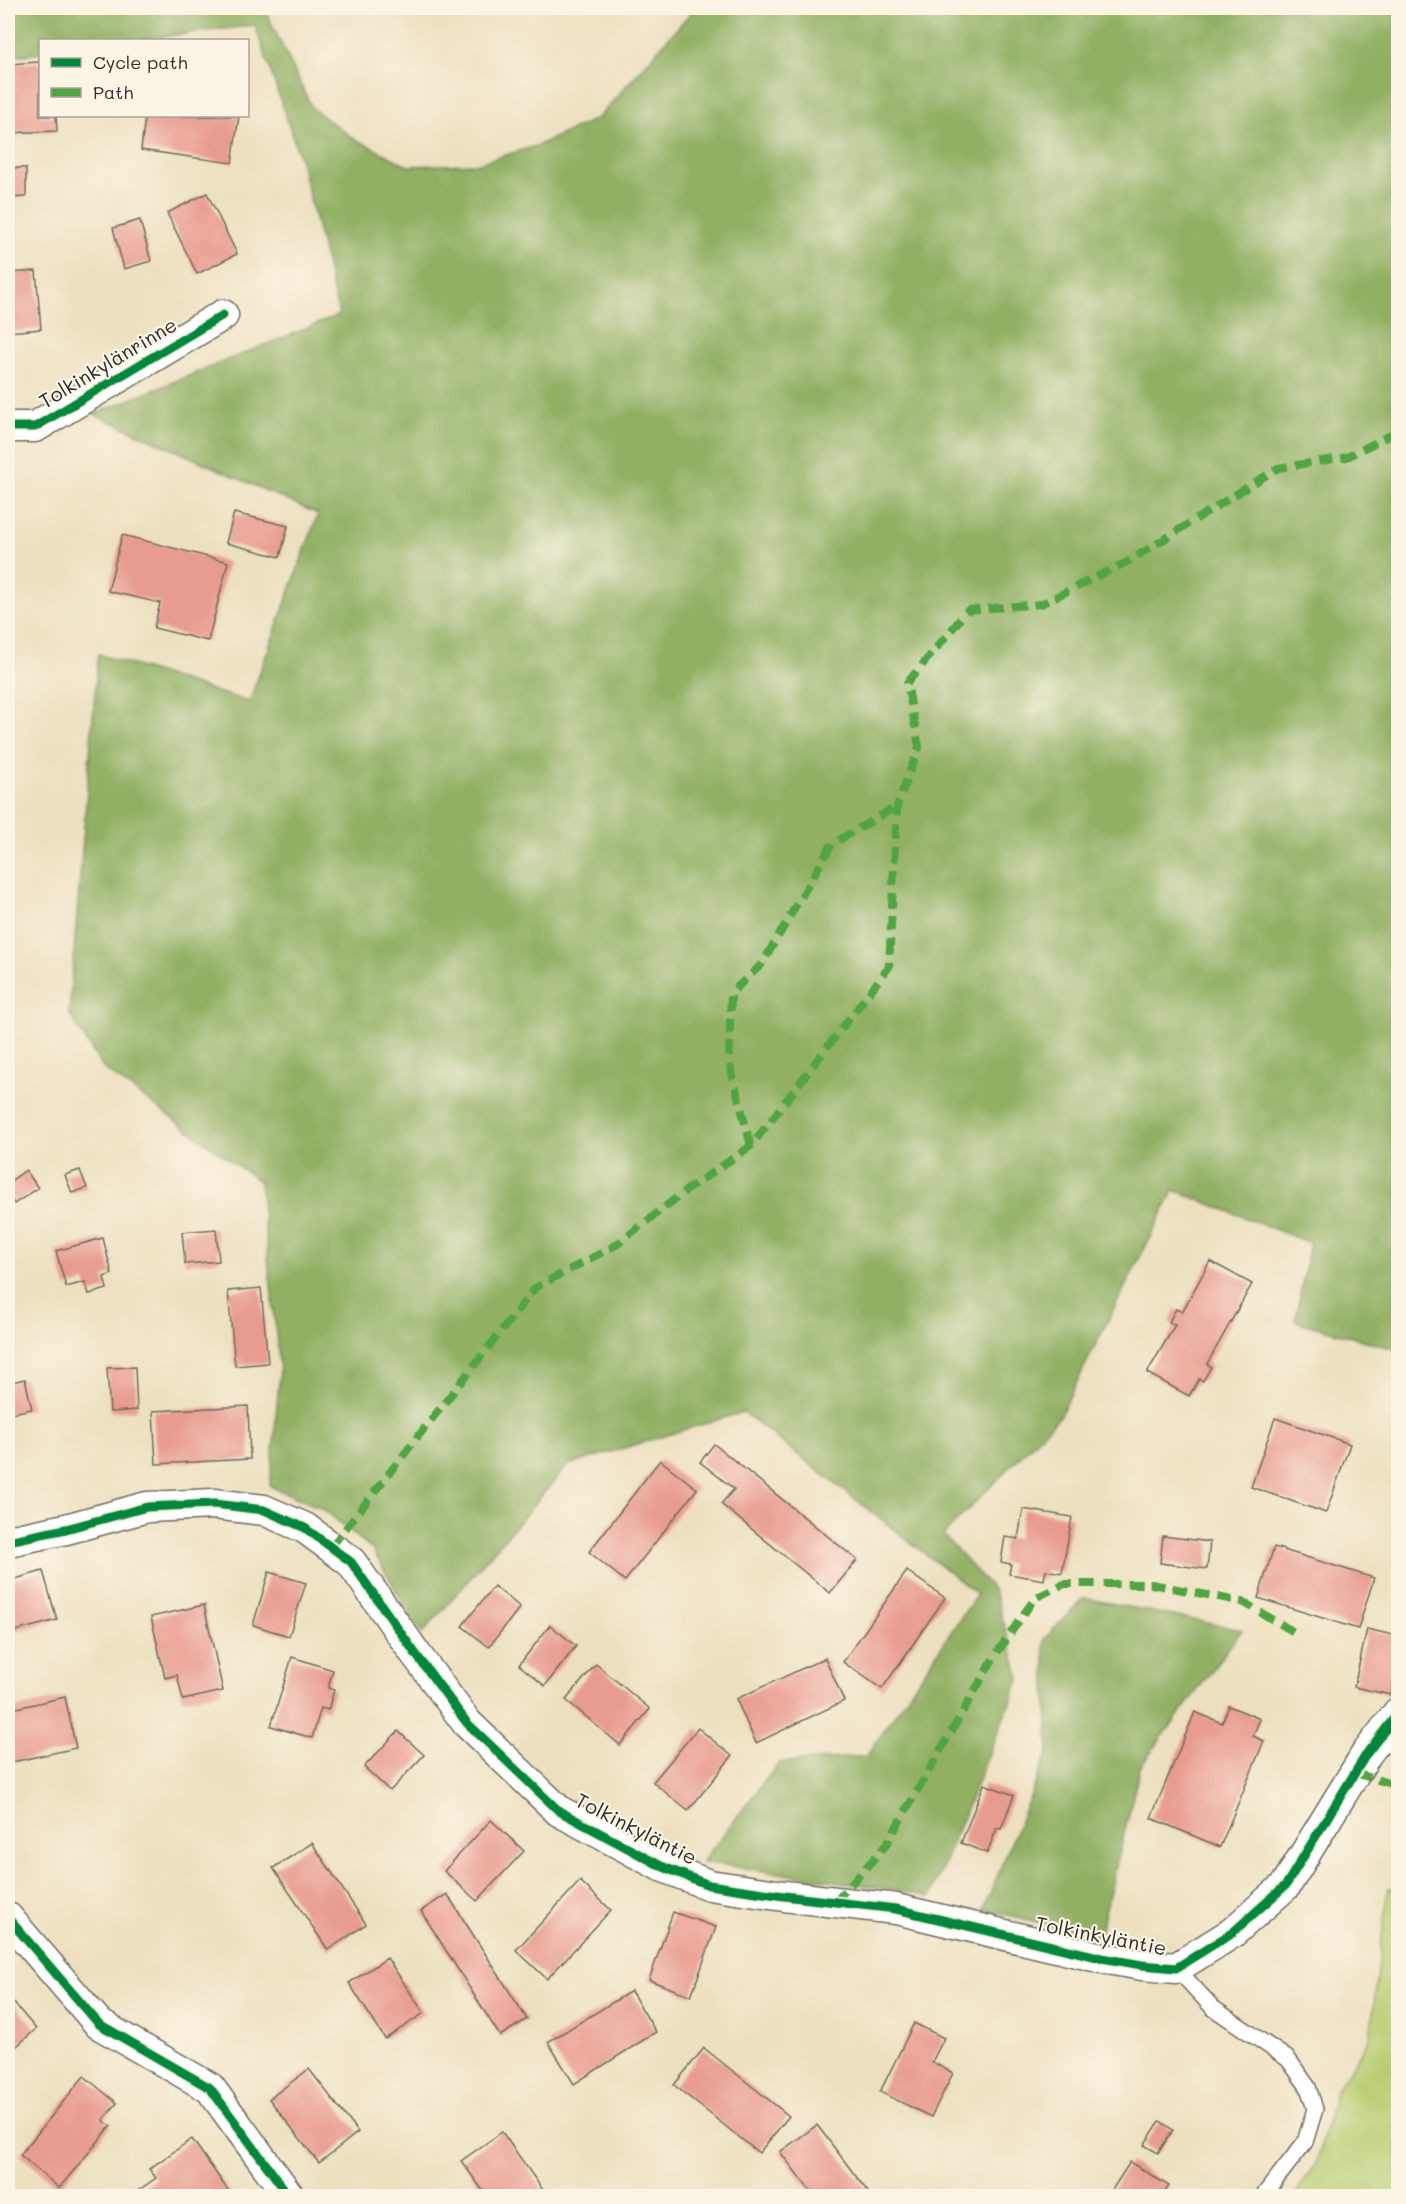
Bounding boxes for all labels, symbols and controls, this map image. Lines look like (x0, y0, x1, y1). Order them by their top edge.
legend (39, 39, 249, 117)
text: Cycle path (93, 50, 188, 74)
text: Path (93, 80, 133, 104)
street label: Tolkinkylänrinne (34, 311, 181, 414)
street label: Tolkinkyläntie (571, 1786, 702, 1870)
street label: Tolkinkyläntie (1034, 1910, 1169, 1960)

